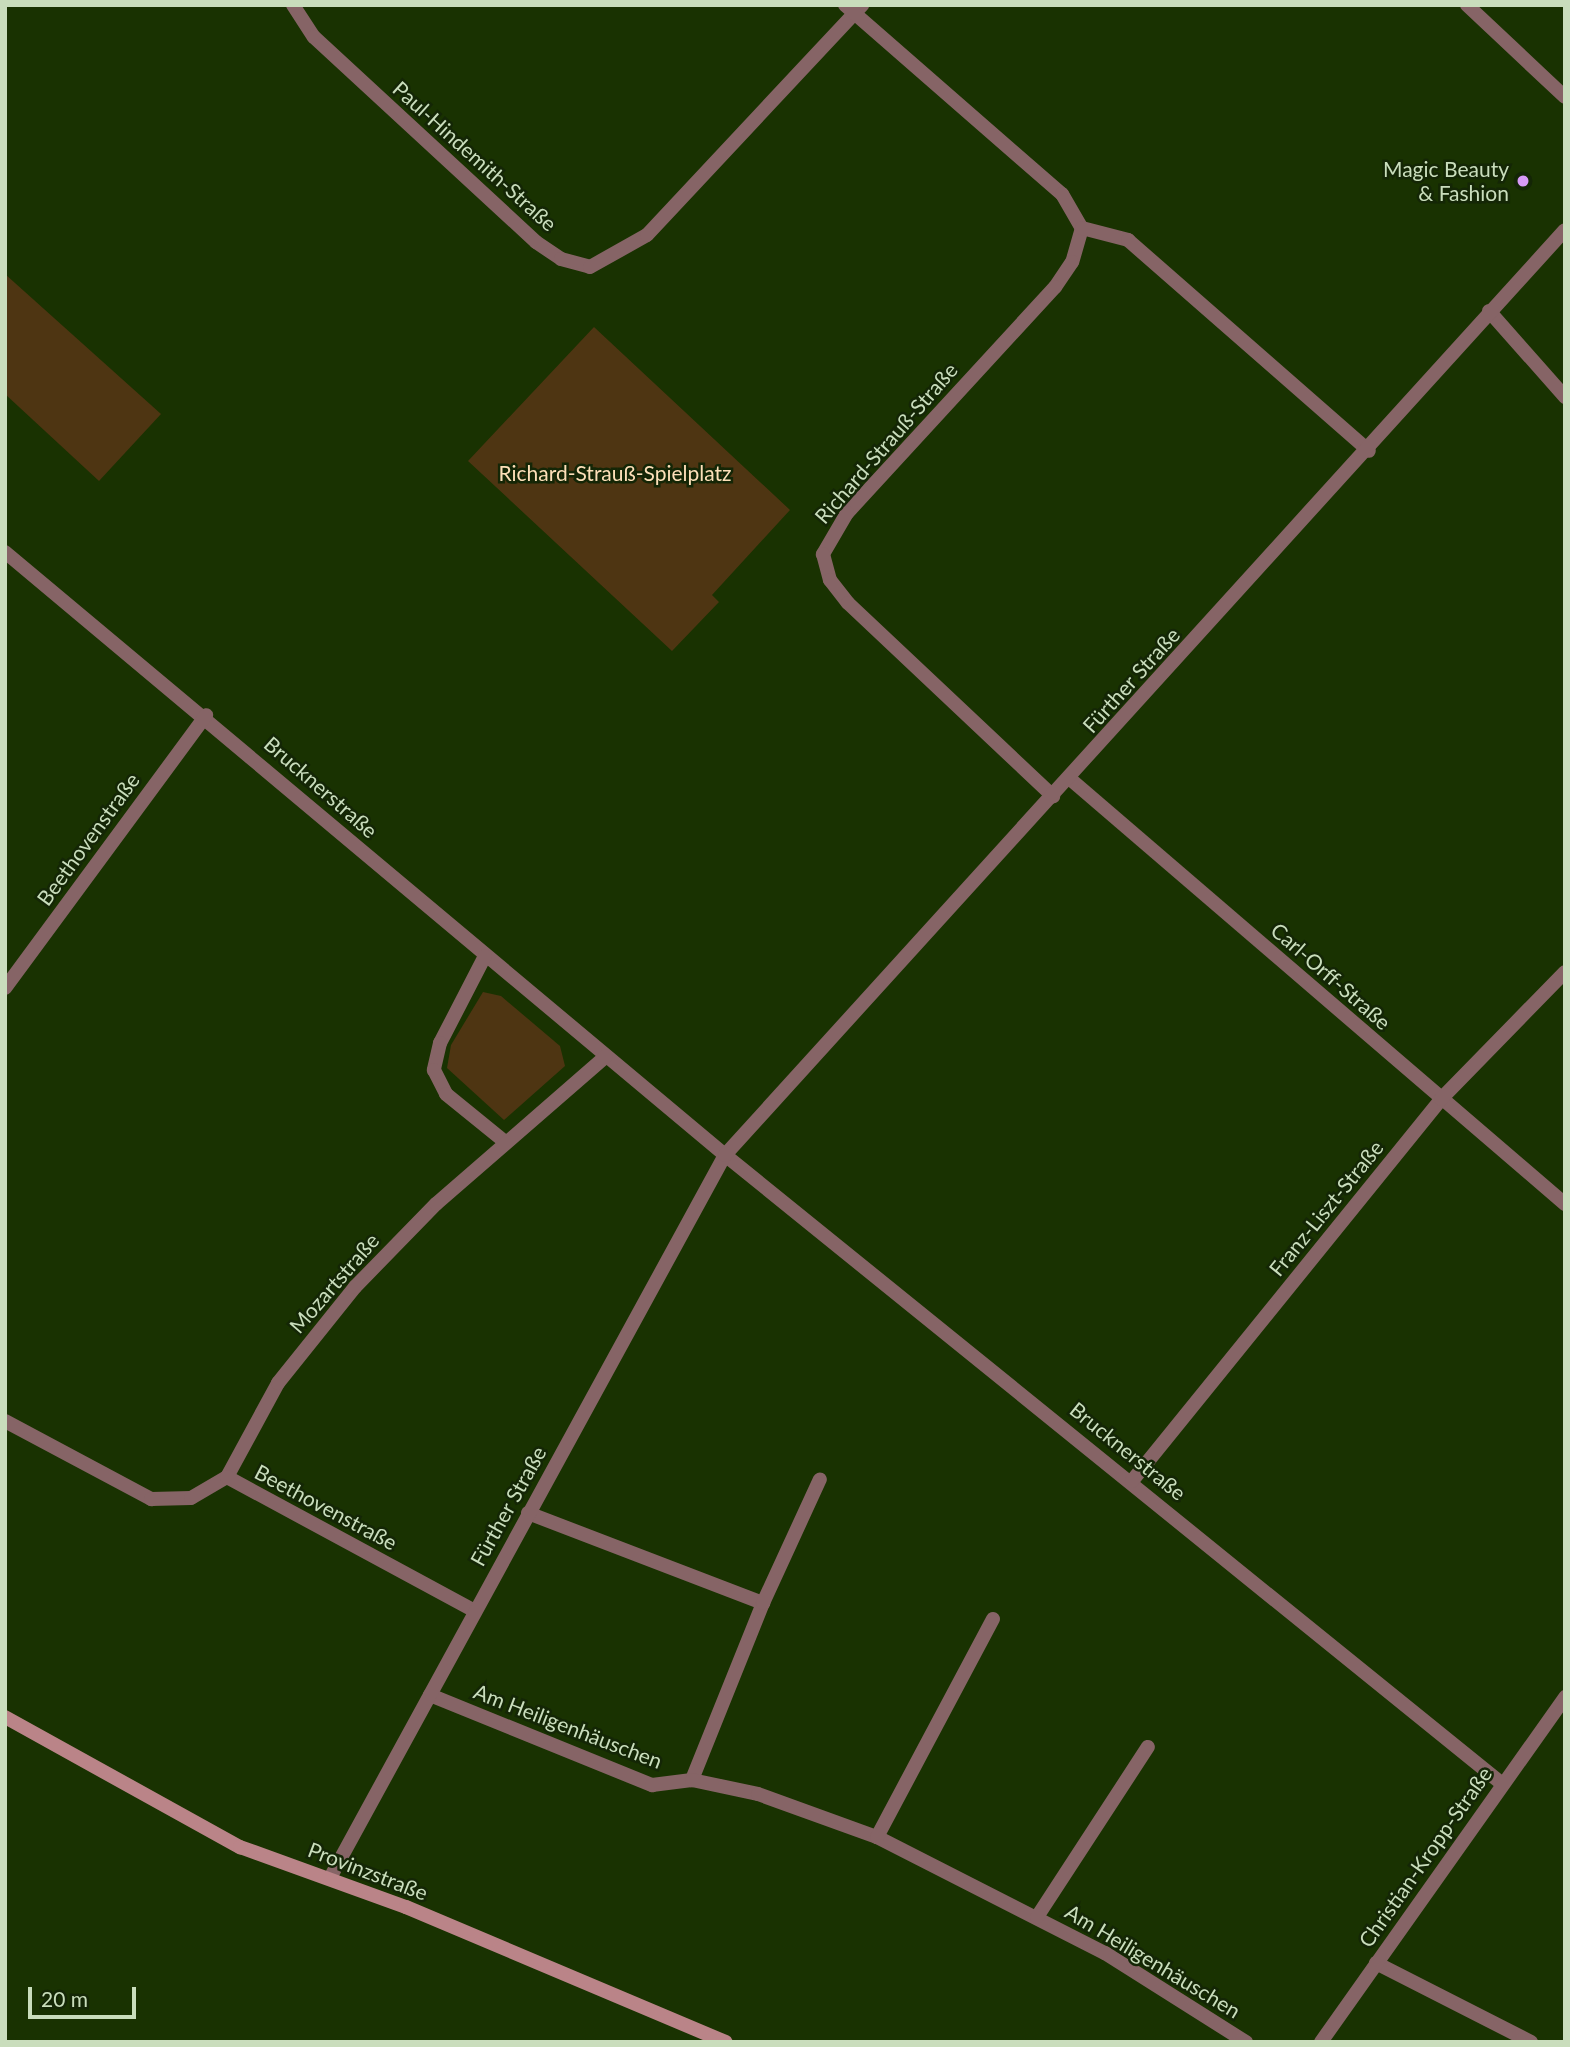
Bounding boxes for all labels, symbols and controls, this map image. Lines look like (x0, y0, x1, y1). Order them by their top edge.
street label: Paul-Hindemith-Straße (388, 76, 562, 236)
place label: Magic Beauty & Fashion (1383, 156, 1509, 206)
marker: Magic Beauty & Fashion (1515, 173, 1531, 189)
street label: Richard-Strauß-Straße (809, 357, 963, 529)
park label: Richard-Strauß-Spielplatz (498, 460, 732, 486)
street label: Fürther Straße (1077, 622, 1185, 738)
street label: Brucknerstraße (259, 731, 383, 843)
street label: Beethovenstraße (32, 768, 144, 910)
street label: Carl-Orff-Straße (1266, 917, 1396, 1035)
street label: Franz-Liszt-Straße (1264, 1135, 1388, 1281)
street label: Mozartstraße (284, 1228, 384, 1338)
street label: Brucknerstraße (1065, 1397, 1191, 1505)
street label: Fürther Straße (465, 1442, 551, 1570)
street label: Beethovenstraße (251, 1459, 401, 1555)
street label: Am Heiligenhäuschen (470, 1678, 666, 1774)
street label: Christian-Kropp-Straße (1353, 1762, 1497, 1952)
street label: Provinzstraße (305, 1837, 431, 1905)
street label: Am Heiligenhäuschen (1061, 1899, 1245, 2023)
scale bar (32, 1974, 140, 2018)
text: 20 m (41, 1986, 88, 2011)

